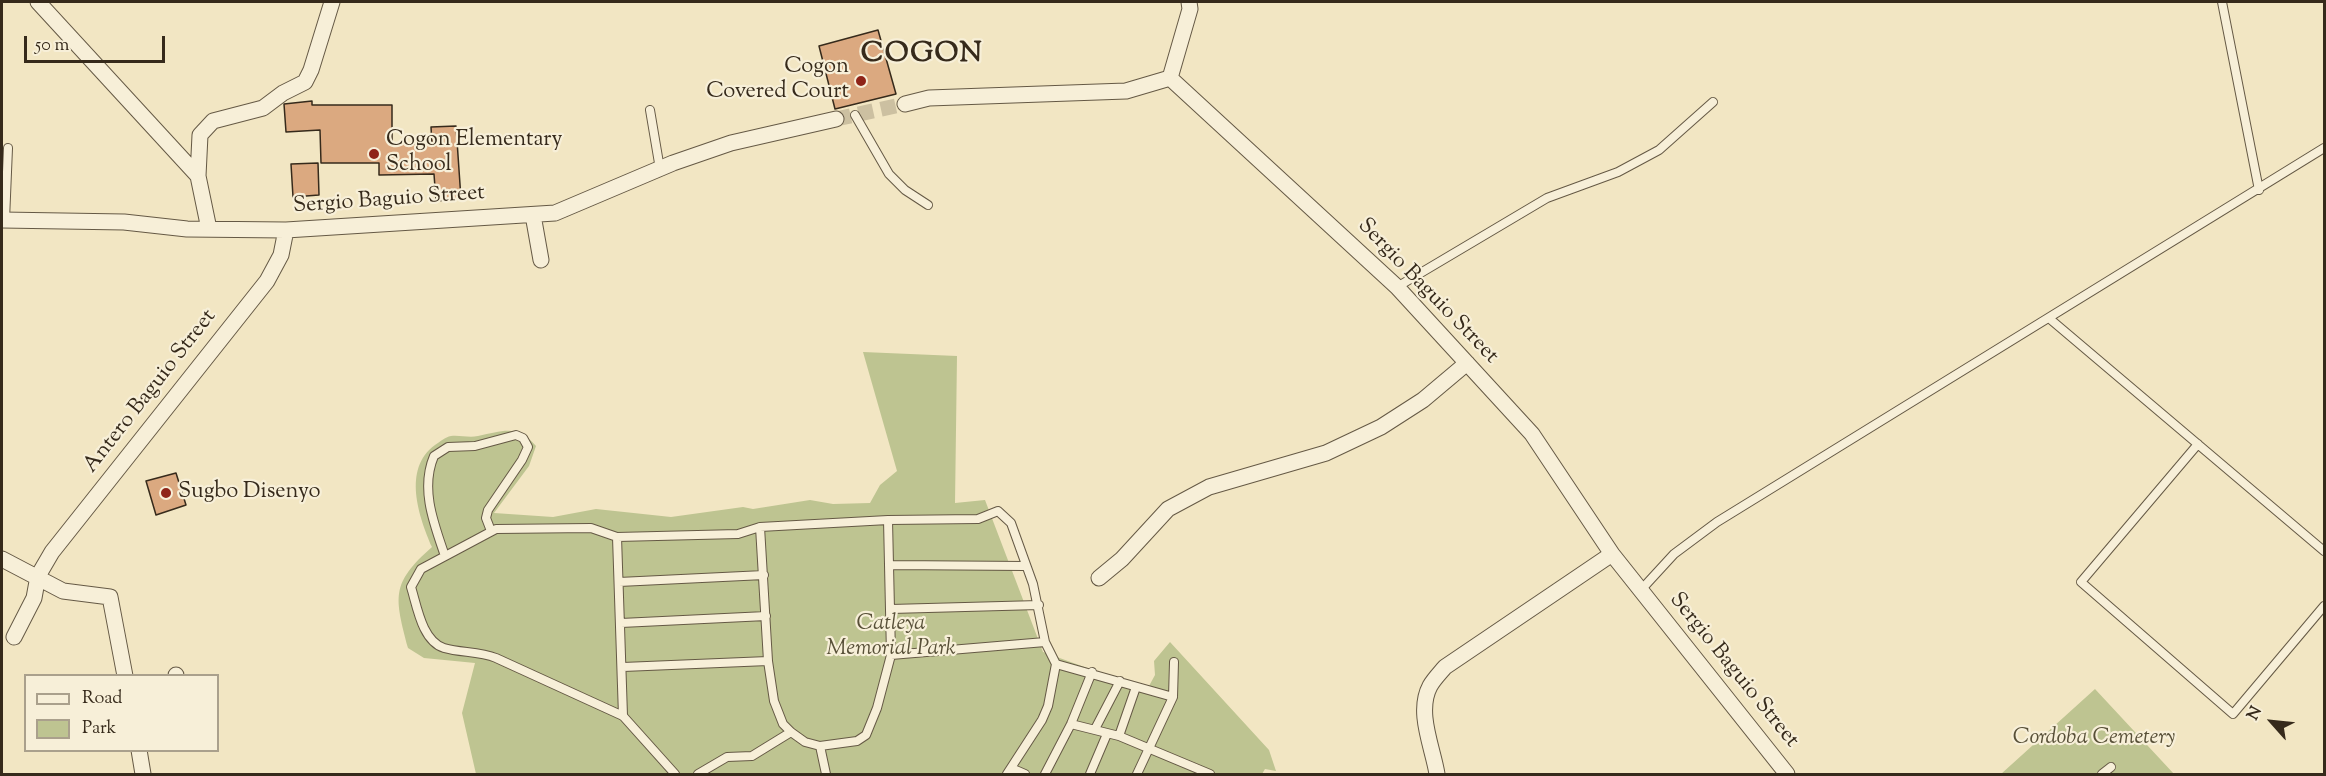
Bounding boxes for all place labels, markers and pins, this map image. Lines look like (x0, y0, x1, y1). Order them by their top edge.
place label: Cogon Covered Court (706, 55, 849, 106)
marker: Cogon Covered Court (854, 74, 868, 88)
place label: Cogon Elementary School (386, 128, 563, 180)
marker: Cogon Elementary School (367, 147, 381, 161)
place label: Sugbo Disenyo (178, 480, 321, 506)
marker: Sugbo Disenyo (159, 486, 173, 500)

